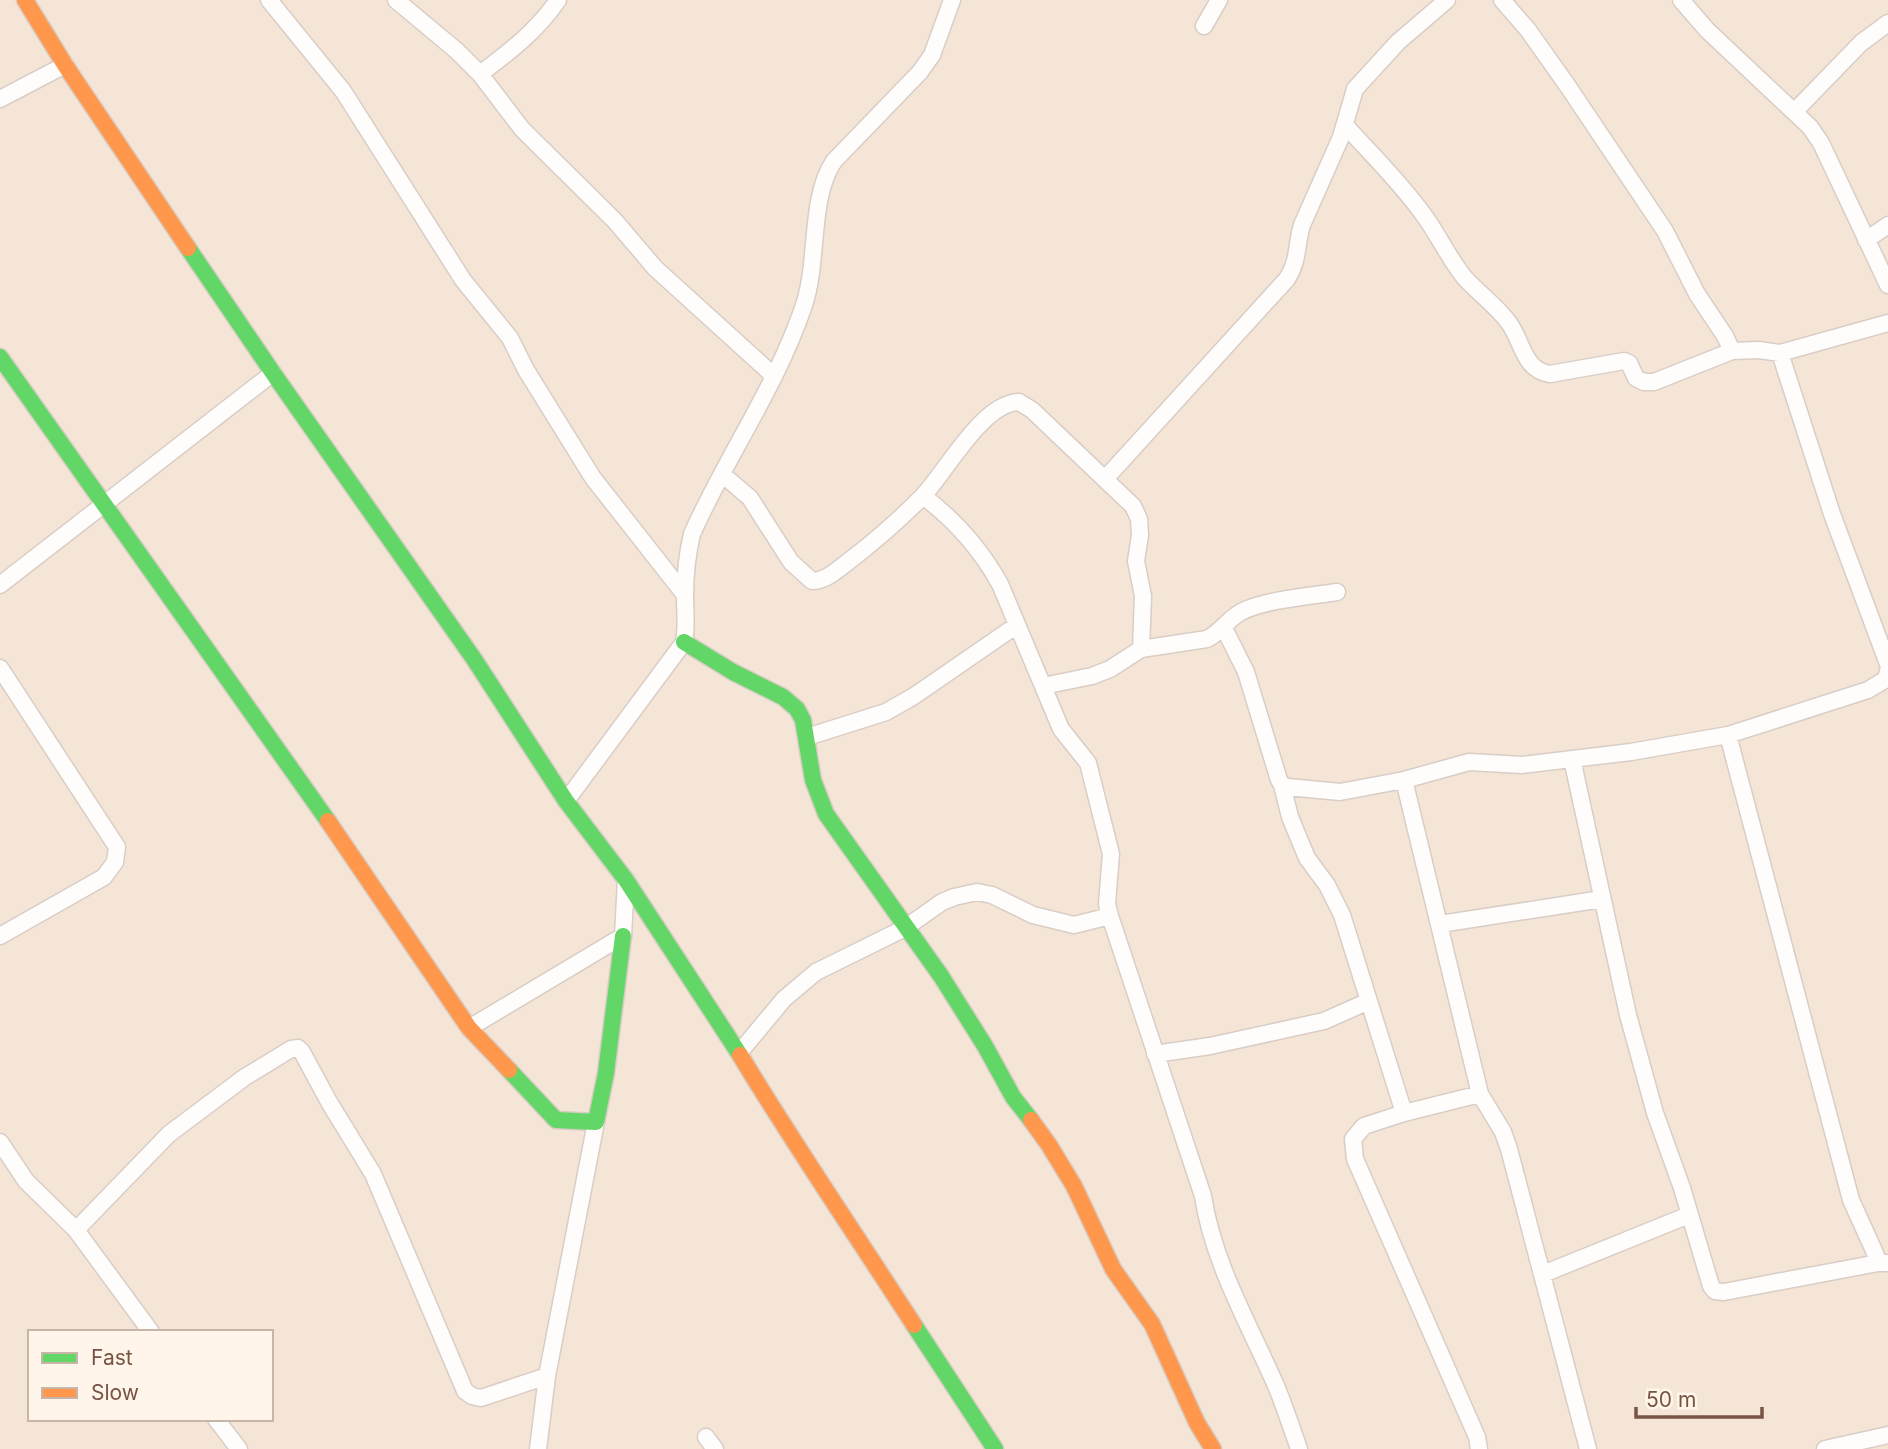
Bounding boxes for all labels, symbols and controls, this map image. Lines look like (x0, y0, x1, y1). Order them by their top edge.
legend (28, 1330, 273, 1421)
text: Fast (91, 1345, 133, 1370)
scale bar (1636, 1376, 1762, 1420)
text: Slow (91, 1380, 139, 1405)
text: 50 m (1646, 1387, 1696, 1412)

